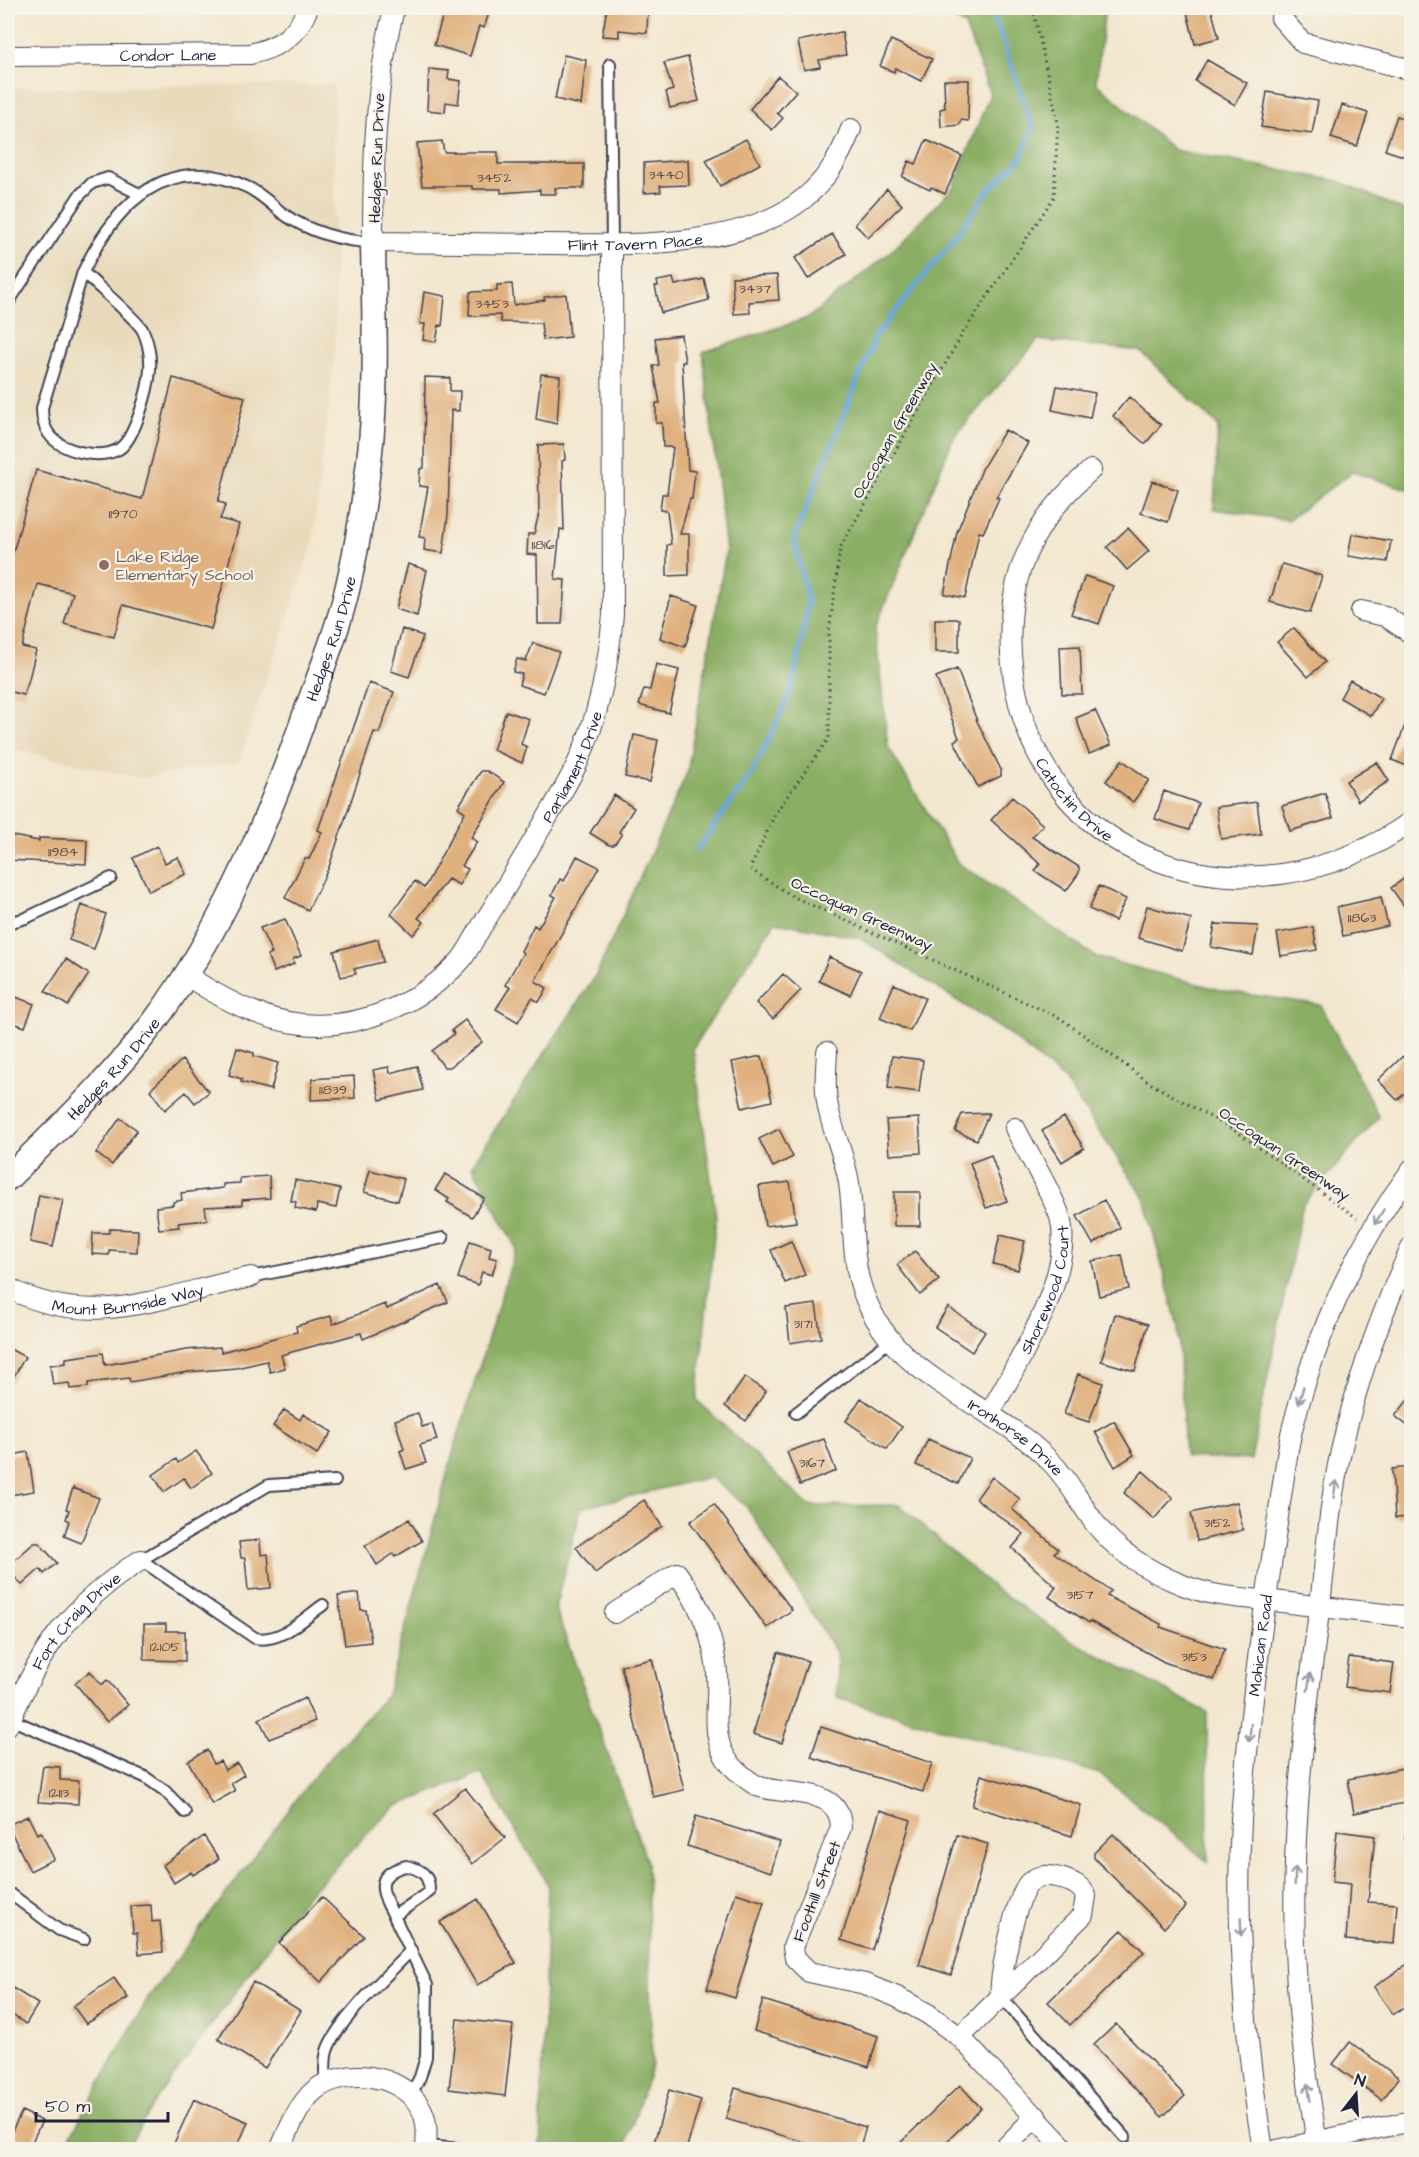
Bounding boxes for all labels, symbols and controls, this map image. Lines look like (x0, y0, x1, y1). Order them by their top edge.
street label: Condor Lane (120, 44, 217, 67)
street label: Hedges Run Drive (364, 92, 391, 224)
house number: 3440 (648, 165, 684, 185)
house number: 3452 (477, 168, 511, 188)
street label: Flint Tavern Place (568, 228, 705, 256)
house number: 3437 (739, 279, 772, 299)
house number: 3453 (475, 294, 509, 314)
street label: Occoquan Greenway (847, 358, 944, 503)
house number: 11970 (109, 504, 138, 524)
house number: 11816 (531, 535, 555, 555)
place label: Lake Ridge Elementary School (116, 546, 253, 587)
marker: Lake Ridge Elementary School (97, 558, 111, 572)
street label: Hedges Run Drive (301, 574, 362, 705)
street label: Parliament Drive (537, 708, 608, 827)
street label: Catoctin Drive (1030, 754, 1118, 847)
house number: 11984 (48, 842, 79, 862)
street label: Occoquan Greenway (787, 871, 936, 957)
house number: 11863 (1348, 908, 1376, 928)
street label: Hedges Run Drive (63, 1013, 166, 1126)
house number: 11839 (319, 1080, 347, 1100)
street label: Occoquan Greenway (1214, 1102, 1355, 1207)
one-way arrow (1372, 1208, 1384, 1225)
street label: Shorewood Court (1015, 1224, 1075, 1358)
street label: Mount Burnside Way (50, 1279, 207, 1321)
house number: 3171 (793, 1314, 813, 1334)
one-way arrow (1295, 1385, 1307, 1404)
street label: Ironhorse Drive (964, 1394, 1069, 1481)
house number: 3167 (799, 1453, 826, 1473)
one-way arrow (1329, 1479, 1340, 1499)
house number: 3152 (1204, 1513, 1230, 1533)
street label: Fort Craig Drive (27, 1567, 126, 1674)
house number: 3157 (1066, 1585, 1094, 1605)
street label: Mohican Road (1243, 1593, 1278, 1697)
house number: 12105 (150, 1637, 180, 1657)
house number: 3153 (1181, 1647, 1207, 1667)
one-way arrow (1304, 1673, 1315, 1693)
one-way arrow (1244, 1723, 1255, 1742)
house number: 12113 (49, 1783, 69, 1803)
street label: Foothill Street (788, 1837, 847, 1945)
one-way arrow (1289, 1867, 1301, 1887)
one-way arrow (1236, 1917, 1247, 1937)
north arrow (1326, 2064, 1386, 2124)
text: N (1352, 2069, 1368, 2093)
one-way arrow (1303, 2082, 1314, 2102)
scale bar (36, 2085, 168, 2123)
text: 50 m (45, 2094, 90, 2119)

